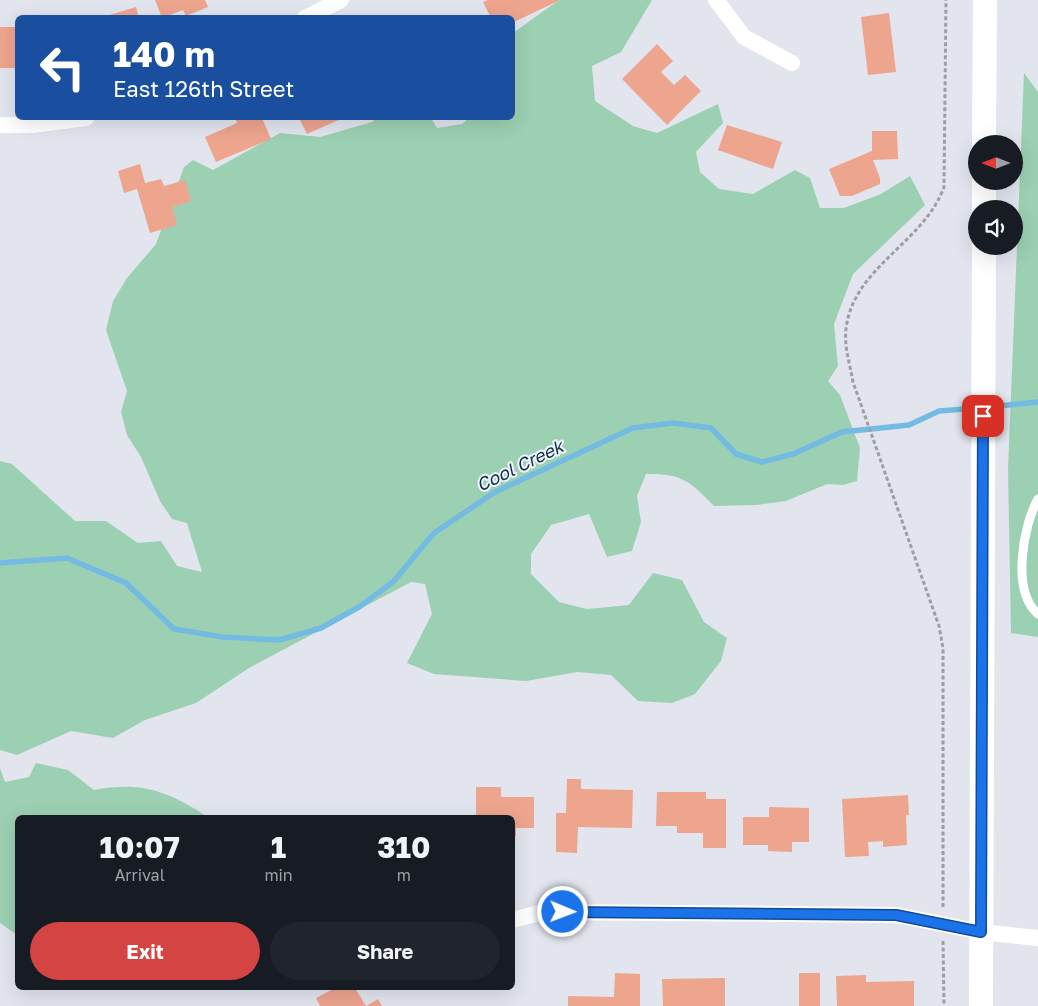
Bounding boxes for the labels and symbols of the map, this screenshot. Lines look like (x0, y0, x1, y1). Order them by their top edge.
north arrow (968, 135, 1022, 190)
pin (962, 395, 1004, 437)
water label: Cool Creek (472, 434, 568, 496)
position arrow (536, 885, 588, 937)

